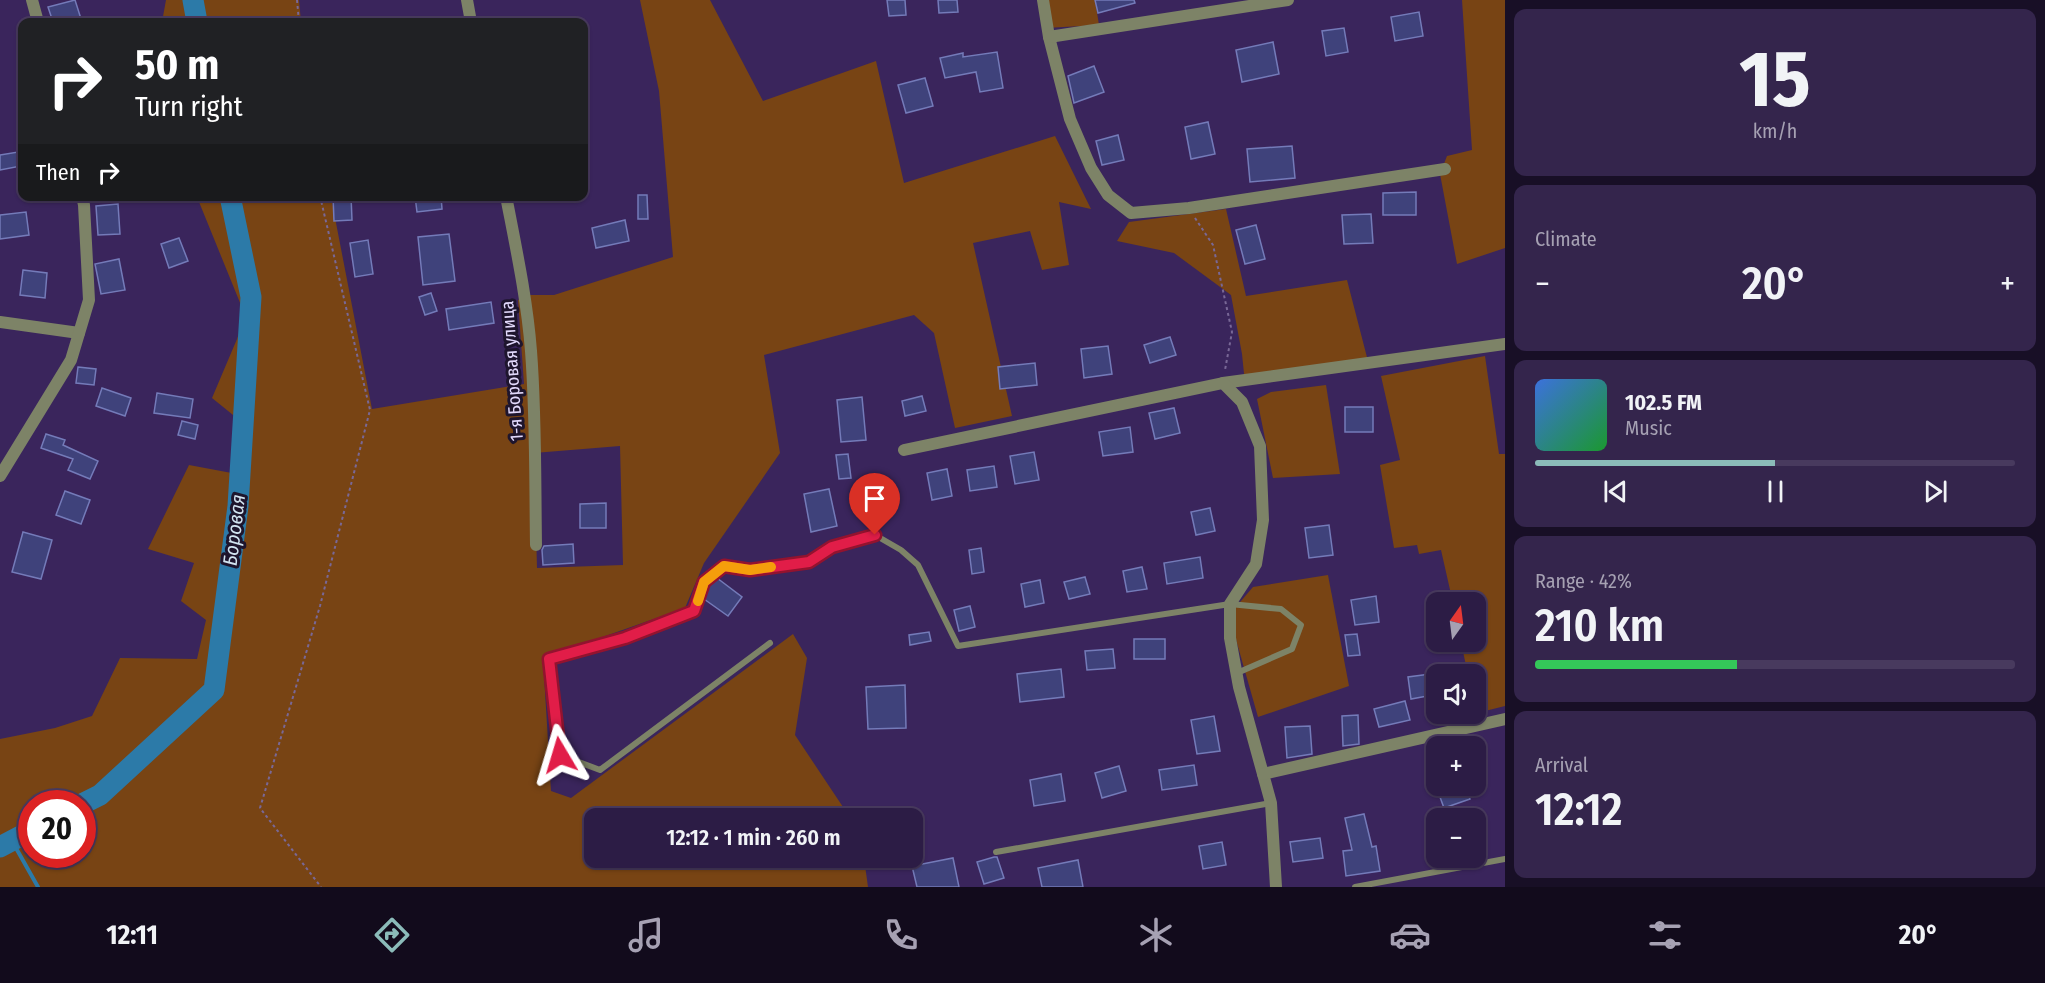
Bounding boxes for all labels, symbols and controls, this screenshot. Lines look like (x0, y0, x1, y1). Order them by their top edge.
text: 15 (1739, 33, 1811, 127)
text: 50 m (135, 40, 219, 90)
icon: right (36, 42, 114, 120)
text: Turn right (135, 91, 243, 123)
text: km/h (1753, 119, 1797, 143)
icon: right (92, 156, 125, 189)
text: Then (36, 159, 80, 186)
text: Climate (1535, 227, 1597, 251)
text: 20° (1742, 257, 1808, 311)
text: − (1535, 264, 1550, 304)
text: + (2000, 264, 2015, 304)
street label: 1-я Боровая улица (496, 300, 528, 442)
text: 102.5 FM (1625, 389, 1702, 416)
text: Music (1625, 416, 1672, 440)
pin (849, 473, 900, 535)
icon: previous (1599, 475, 1632, 508)
icon: pause (1759, 475, 1792, 508)
icon: next (1919, 475, 1952, 508)
icon: arrive (858, 482, 891, 515)
water label: Боровая (218, 493, 250, 567)
text: Range · 42% (1535, 569, 1632, 593)
north arrow (1426, 592, 1486, 652)
map controls (1426, 592, 1486, 868)
text: 210 km (1535, 599, 1664, 653)
button: sound (1426, 664, 1486, 724)
position arrow (528, 723, 592, 787)
button: + (1426, 736, 1486, 796)
text: Arrival (1535, 753, 1588, 777)
text: 12:12 (1535, 783, 1622, 837)
speed limit sign: 20 (18, 790, 96, 868)
button: − (1426, 808, 1486, 868)
text: 12:12 · 1 min · 260 m (666, 824, 841, 851)
icon: directions (371, 914, 413, 956)
icon: music (625, 914, 667, 956)
icon: phone (880, 914, 922, 956)
icon: climate (1135, 914, 1177, 956)
icon: car (1389, 914, 1431, 956)
icon: filters (1644, 914, 1686, 956)
text: 12:11 (106, 919, 158, 951)
text: 20° (1899, 919, 1939, 951)

